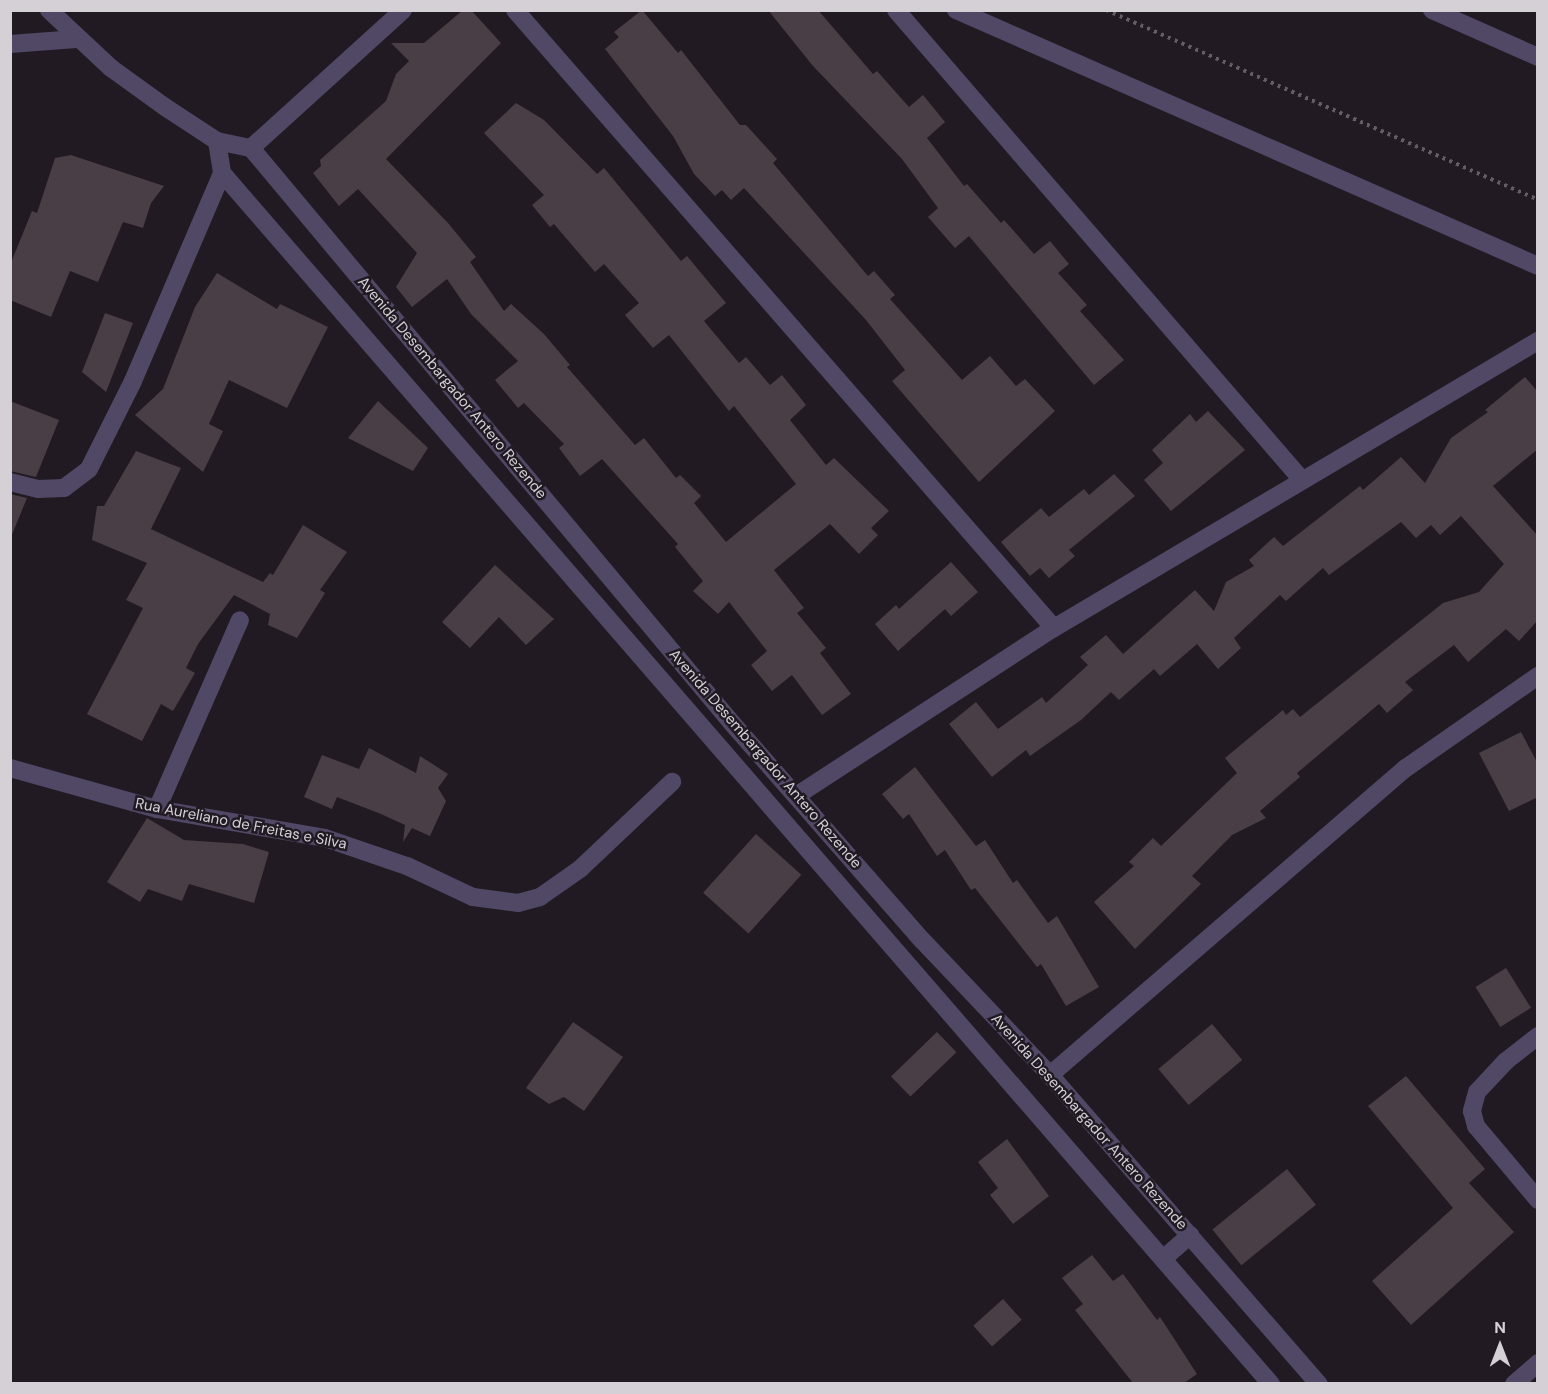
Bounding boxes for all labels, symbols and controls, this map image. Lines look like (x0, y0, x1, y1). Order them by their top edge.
street label: Avenida Desembargador Antero Rezende (354, 273, 550, 503)
street label: Avenida Desembargador Antero Rezende (665, 646, 865, 872)
street label: Rua Aureliano de Freitas e Silva (134, 795, 348, 853)
street label: Avenida Desembargador Antero Rezende (987, 1010, 1191, 1234)
north arrow (1470, 1316, 1530, 1376)
text: N (1494, 1317, 1506, 1338)

